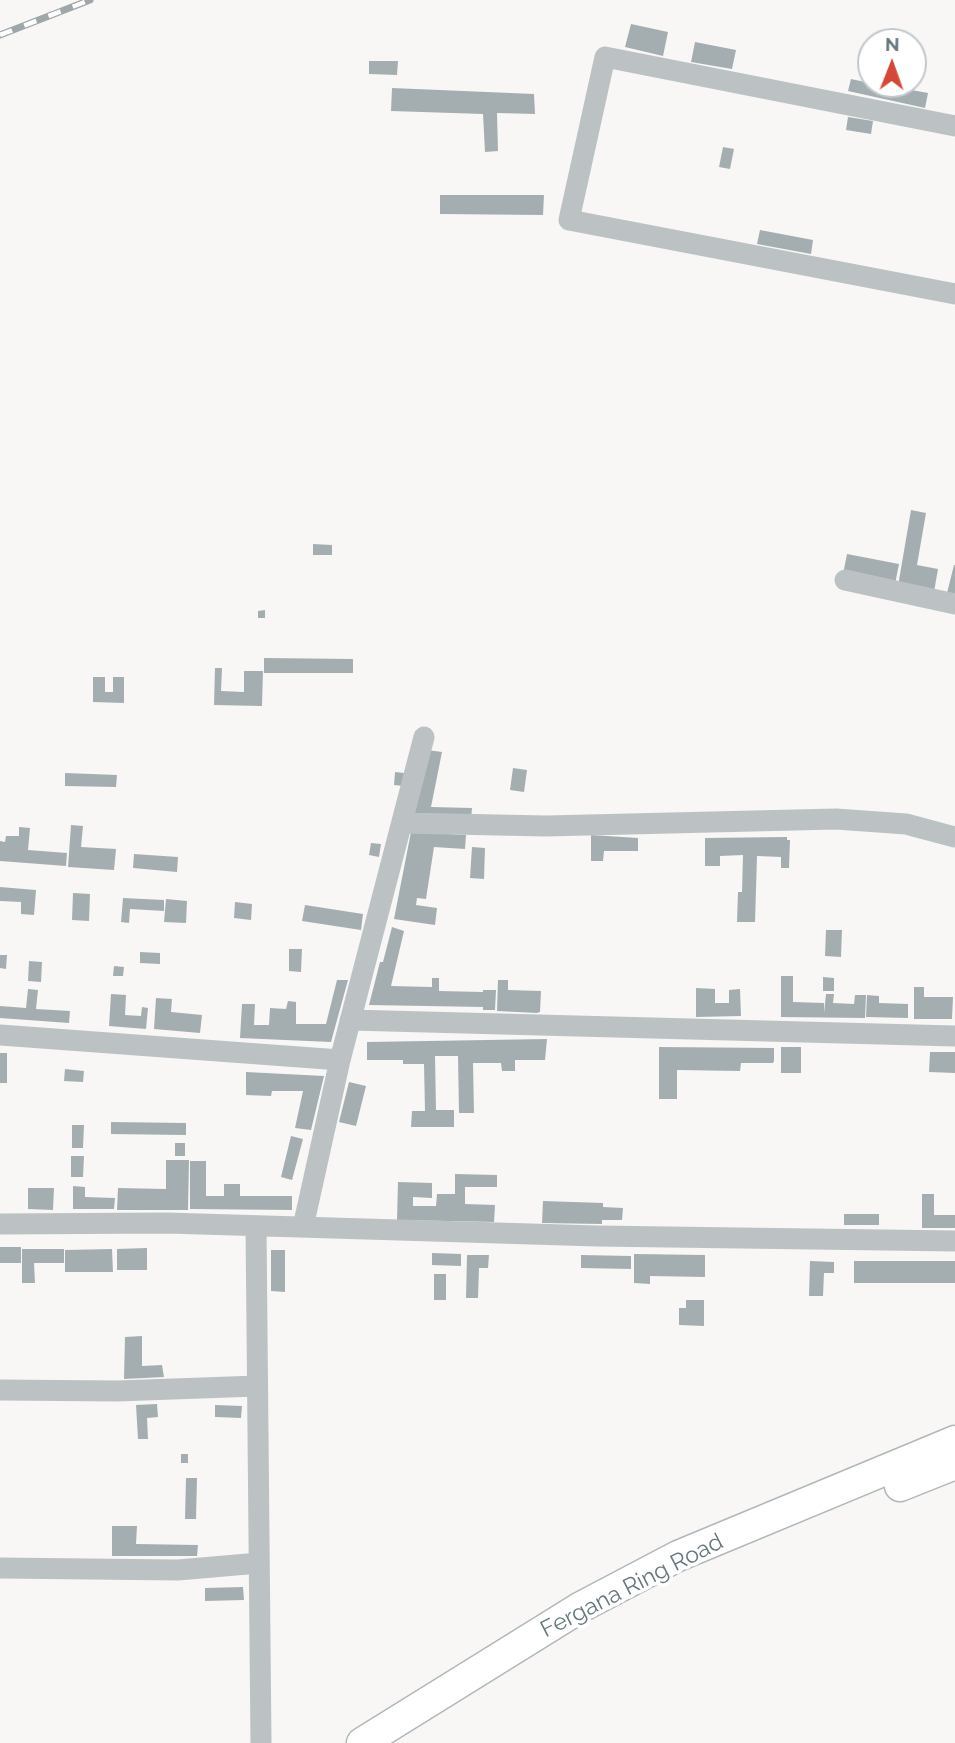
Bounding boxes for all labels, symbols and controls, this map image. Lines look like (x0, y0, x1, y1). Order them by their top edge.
north arrow (857, 28, 927, 98)
text: N (885, 33, 900, 55)
street label: Fergana Ring Road (536, 1528, 728, 1644)

